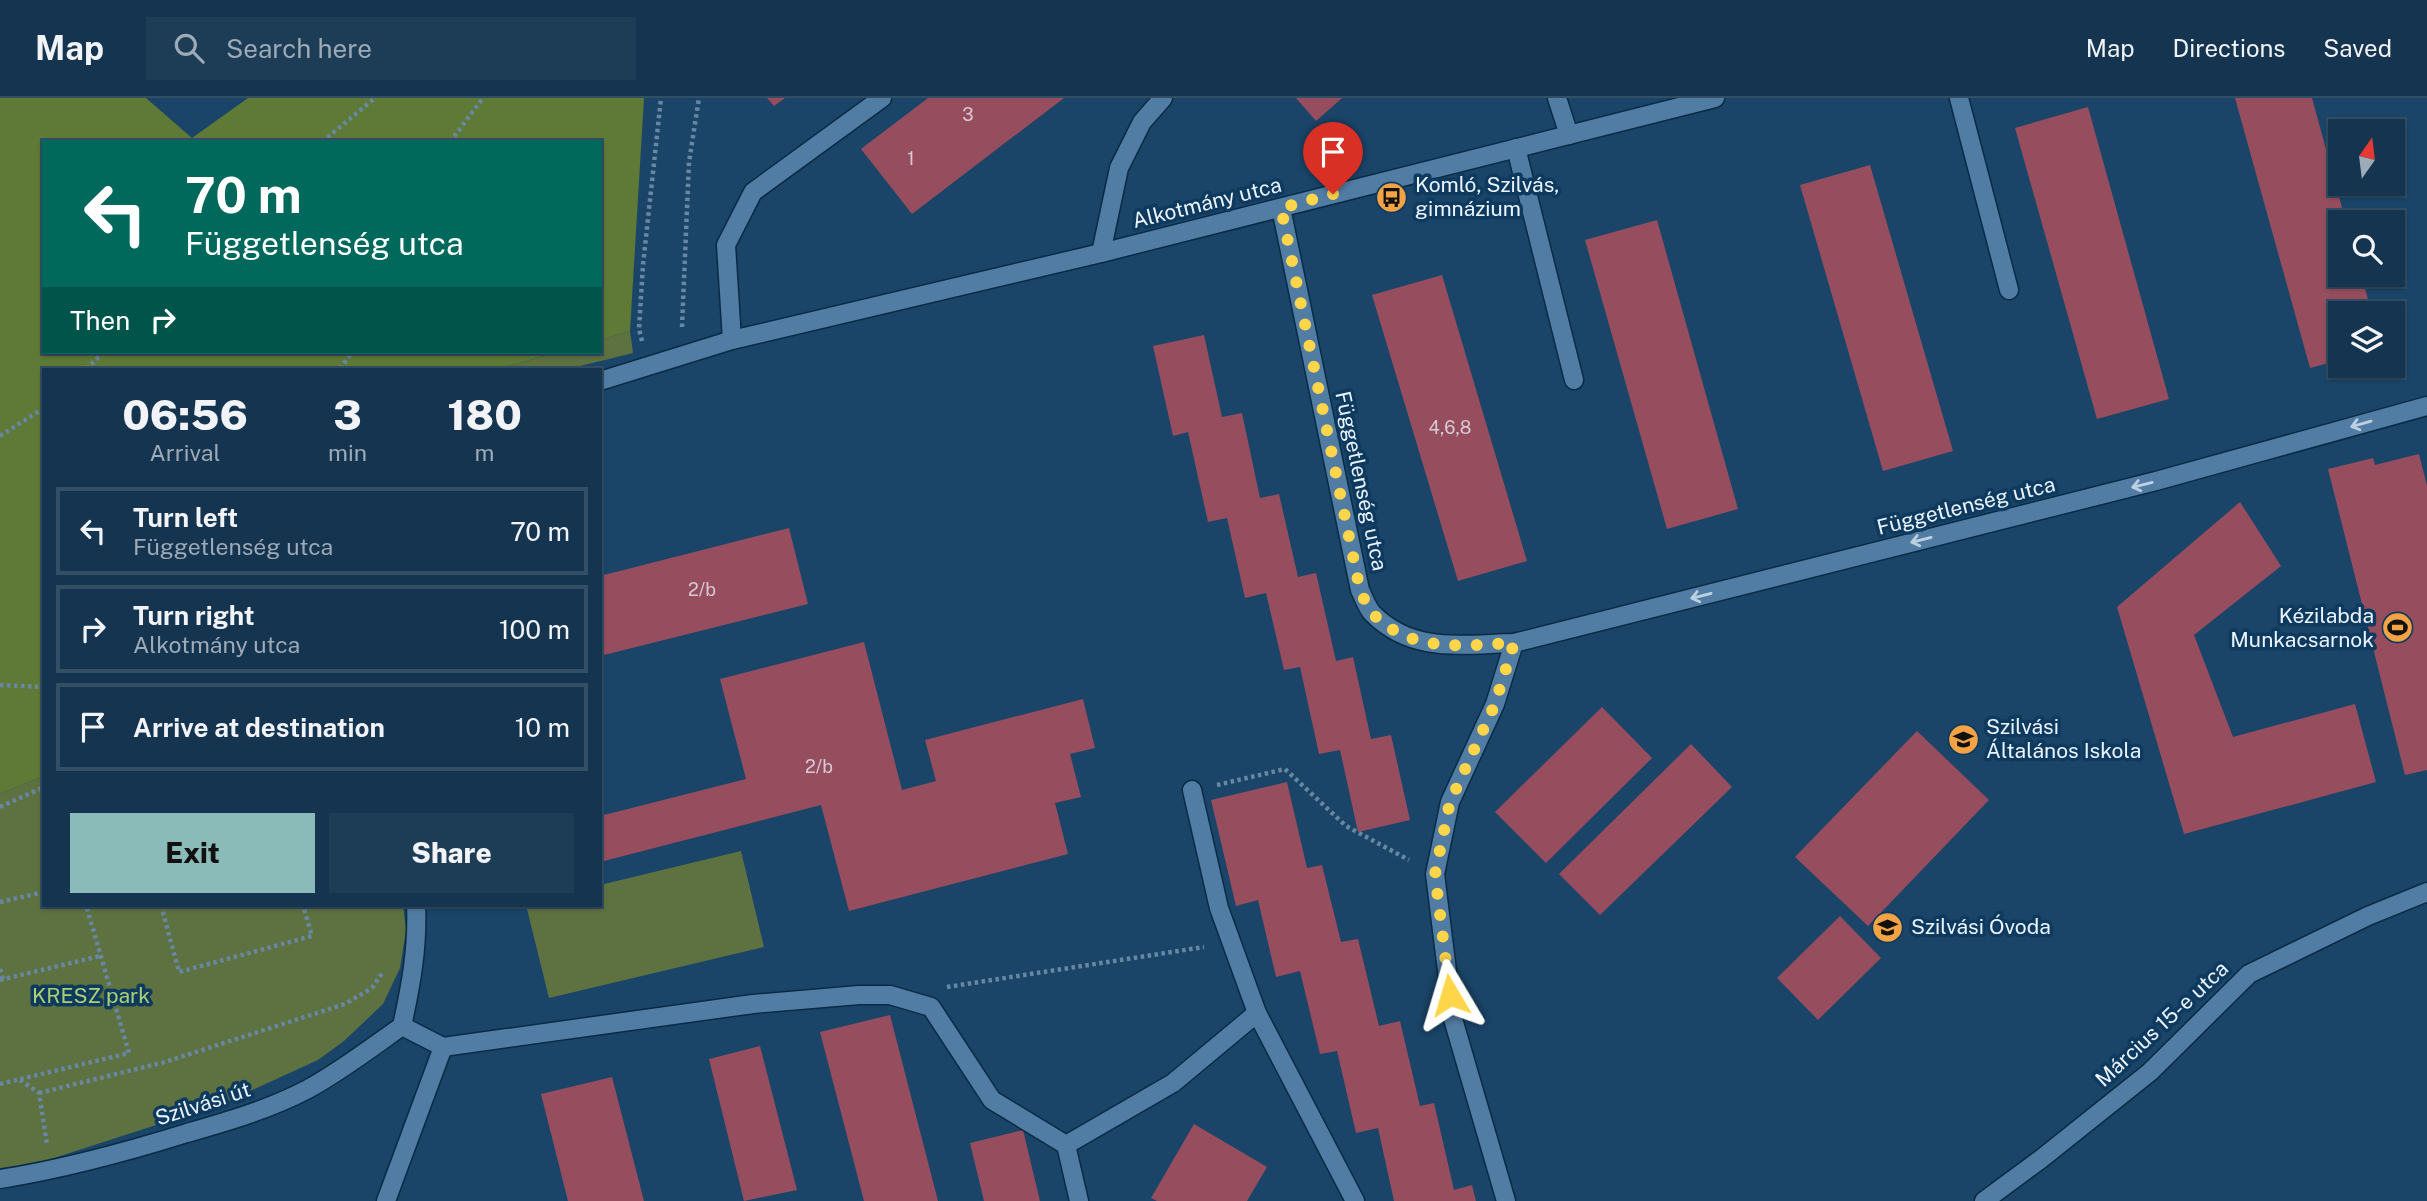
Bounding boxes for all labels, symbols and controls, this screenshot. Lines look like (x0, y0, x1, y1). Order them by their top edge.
search box (146, 17, 636, 80)
text: Map (35, 29, 104, 67)
icon: search (170, 29, 208, 67)
text: Search here (226, 33, 372, 64)
text: Map (2086, 34, 2135, 62)
text: Directions (2173, 34, 2285, 62)
text: Saved (2323, 34, 2392, 62)
house number: 3 (962, 104, 974, 125)
north arrow (2328, 119, 2404, 196)
map controls (2328, 119, 2405, 378)
pin (1303, 122, 1363, 194)
icon: arrive (1314, 133, 1352, 171)
house number: 1 (907, 148, 915, 169)
text: 70 m (185, 166, 302, 224)
icon: left (70, 168, 161, 259)
street label: Alkotmány utca (1130, 172, 1284, 233)
place label: Komló, Szilvás, gimnázium (1415, 172, 1559, 221)
bus stop icon: Komló, Szilvás, gimnázium (1375, 180, 1409, 214)
button: search (2328, 210, 2405, 287)
text: Függetlenség utca (185, 225, 464, 262)
icon: right (144, 301, 182, 339)
button: layers (2328, 301, 2405, 378)
text: Then (70, 305, 130, 336)
street label: Függetlenség utca (1330, 389, 1393, 573)
text: 06:56 (122, 390, 248, 439)
text: 3 (333, 390, 362, 439)
text: 180 (447, 390, 522, 439)
house number: 4,6,8 (1429, 417, 1471, 438)
one-way arrow (2350, 418, 2373, 431)
text: Arrival (149, 439, 221, 466)
text: min (328, 439, 367, 466)
text: m (475, 439, 494, 466)
street label: Függetlenség utca (1874, 471, 2058, 540)
one-way arrow (2131, 479, 2154, 492)
text: Turn left (133, 502, 238, 533)
icon: left (74, 512, 112, 550)
text: 70 m (510, 516, 570, 547)
text: Függetlenség utca (133, 533, 333, 560)
one-way arrow (1910, 534, 1933, 547)
house number: 2/b (688, 579, 716, 600)
one-way arrow (1690, 590, 1713, 603)
text: Turn right (133, 600, 255, 631)
place label: Kézilabda Munkacsarnok (2230, 603, 2374, 652)
icon: right (74, 610, 112, 648)
sports icon: Kézilabda Munkacsarnok (2380, 611, 2414, 645)
text: 100 m (499, 614, 570, 645)
text: Alkotmány utca (133, 631, 300, 658)
icon: arrive (74, 708, 112, 746)
text: Arrive at destination (133, 712, 385, 743)
text: 10 m (515, 712, 570, 743)
place label: Szilvási Általános Iskola (1986, 714, 2141, 763)
school or university icon: Szilvási Általános Iskola (1946, 722, 1980, 756)
house number: 2/b (805, 756, 833, 777)
button: Exit (70, 813, 315, 893)
button: Share (329, 813, 574, 893)
school or university icon: Szilvási Óvoda (1871, 910, 1905, 944)
place label: Szilvási Óvoda (1911, 914, 2051, 939)
street label: Március 15-e utca (2090, 956, 2233, 1092)
position arrow (1413, 958, 1487, 1032)
park label: KRESZ park (32, 983, 150, 1008)
street label: Szilvási út (152, 1076, 254, 1131)

